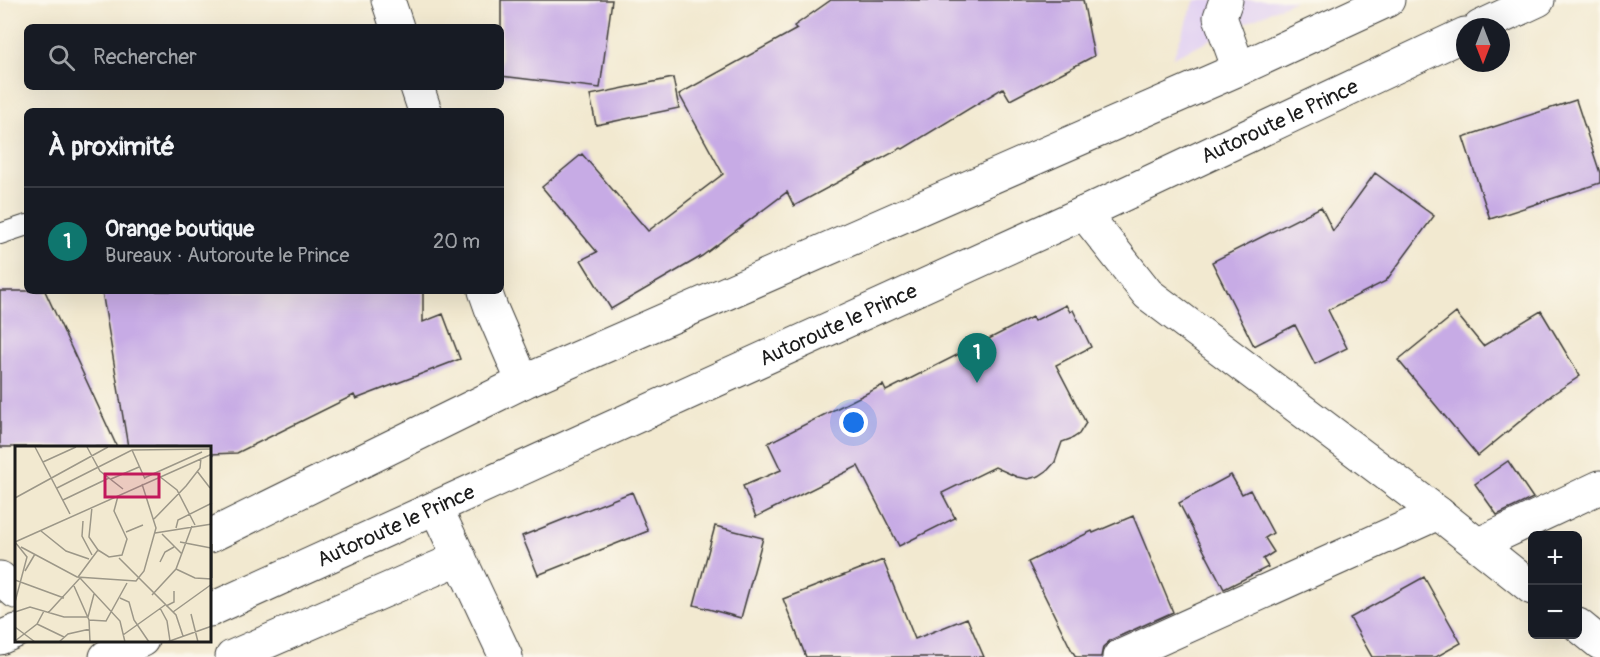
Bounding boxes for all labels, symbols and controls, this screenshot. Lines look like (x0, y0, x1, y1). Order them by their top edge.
north arrow (1456, 18, 1510, 72)
search box (24, 24, 504, 90)
icon: search (45, 41, 78, 74)
text: Rechercher (93, 43, 197, 71)
street label: Autoroute le Prince (1197, 73, 1363, 170)
text: À proximité (48, 131, 175, 163)
text: Orange boutique (105, 215, 254, 243)
text: 1 (64, 229, 71, 254)
text: 20 m (433, 229, 480, 254)
text: Bureaux · Autoroute le Prince (105, 243, 349, 268)
street label: Autoroute le Prince (755, 277, 922, 373)
pin: 1 (958, 334, 996, 383)
your location (839, 408, 868, 437)
inset map (15, 446, 212, 642)
street label: Autoroute le Prince (313, 478, 480, 574)
map controls (1528, 531, 1582, 639)
button: + (1528, 531, 1582, 585)
button: − (1528, 585, 1582, 639)

